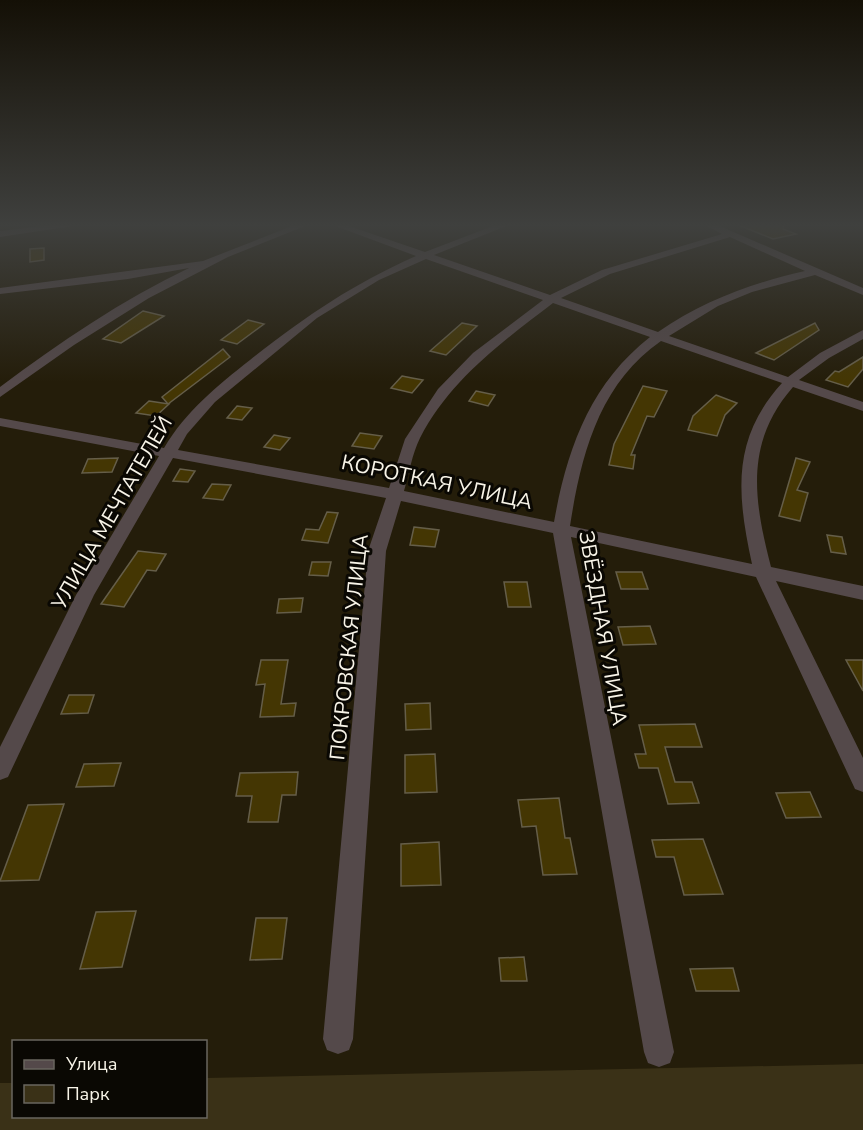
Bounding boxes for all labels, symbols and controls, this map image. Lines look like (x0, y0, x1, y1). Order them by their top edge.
street label: УЛИЦА МЕЧТАТЕЛЕЙ (45, 411, 179, 616)
street label: КОРОТКАЯ УЛИЦА (339, 448, 535, 516)
street label: ЗВЁЗДНАЯ УЛИЦА (572, 529, 634, 727)
street label: ПОКРОВСКАЯ УЛИЦА (323, 532, 375, 762)
legend (12, 1040, 207, 1118)
text: Улица (65, 1052, 117, 1076)
text: Парк (66, 1082, 110, 1106)

